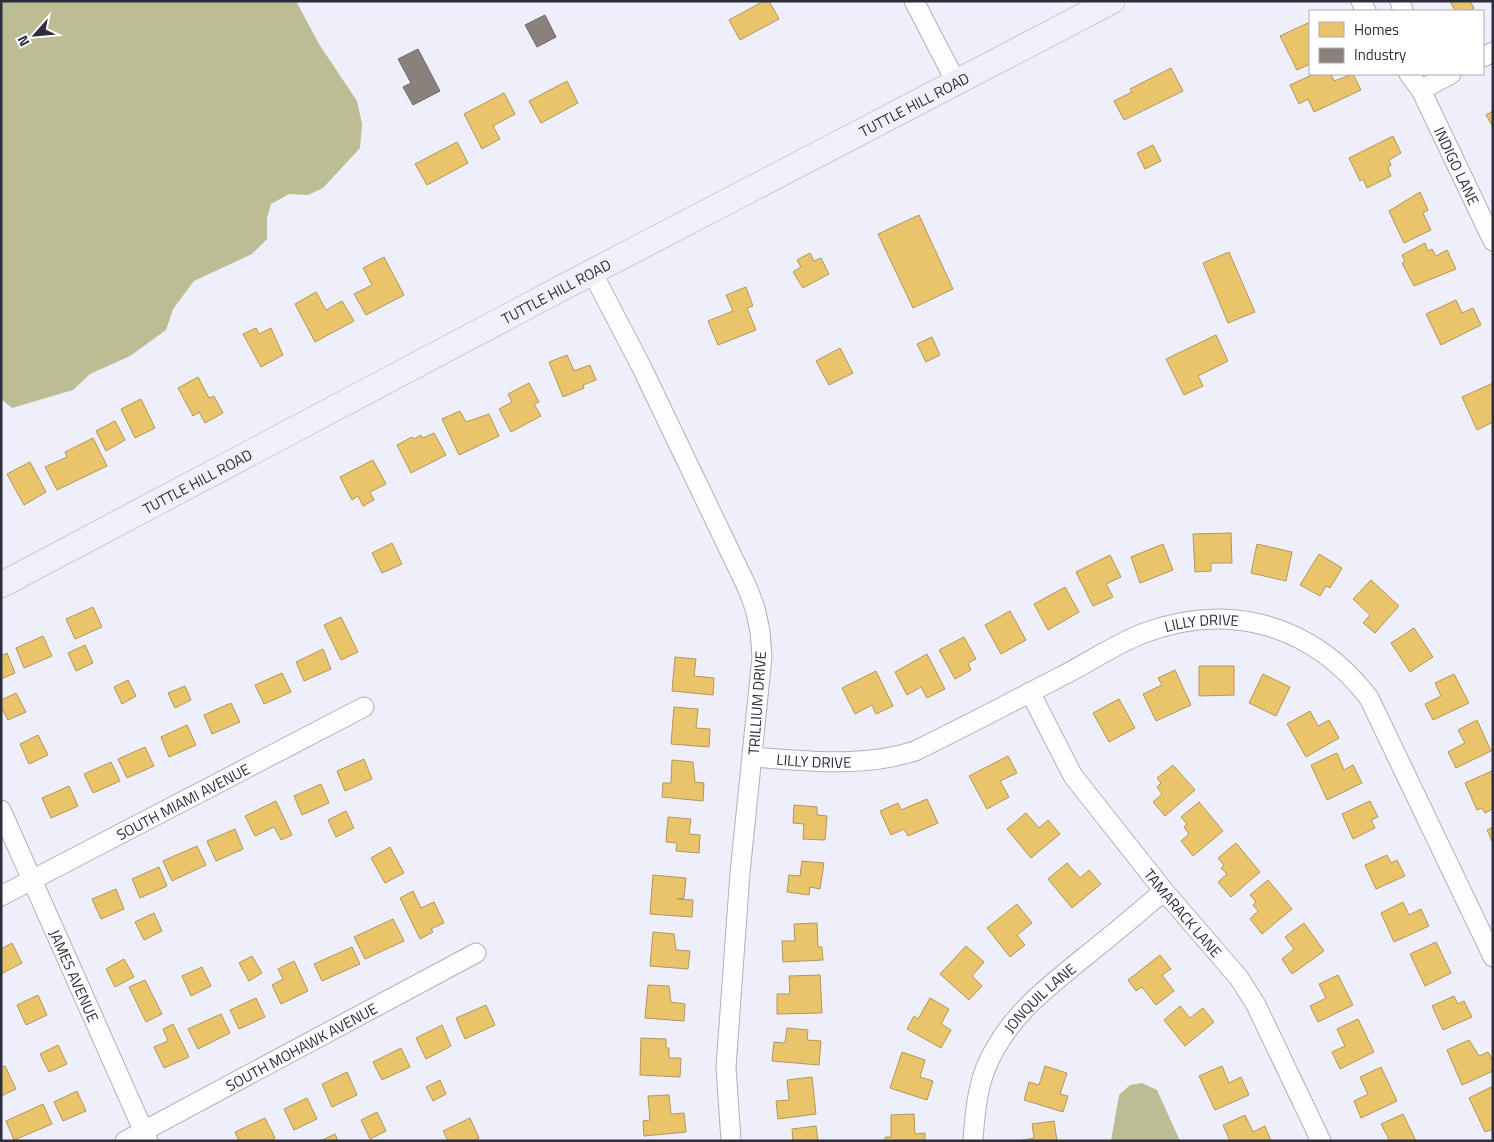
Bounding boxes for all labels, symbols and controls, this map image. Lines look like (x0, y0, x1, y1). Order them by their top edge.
north arrow (10, 10, 60, 60)
legend (1309, 10, 1484, 75)
text: Homes (1354, 18, 1399, 41)
text: N (11, 32, 35, 50)
text: Industry (1354, 43, 1406, 66)
street label: TUTTLE HILL ROAD (855, 66, 973, 142)
street label: INDIGO LANE (1429, 123, 1486, 209)
street label: TUTTLE HILL ROAD (497, 253, 615, 330)
street label: TUTTLE HILL ROAD (138, 443, 256, 520)
street label: LILLY DRIVE (1162, 608, 1240, 638)
street label: TRILLIUM DRIVE (742, 650, 772, 756)
street label: LILLY DRIVE (776, 747, 852, 773)
street label: SOUTH MIAMI AVENUE (112, 757, 254, 846)
street label: TAMARACK LANE (1139, 863, 1228, 962)
street label: JAMES AVENUE (44, 925, 105, 1025)
street label: JONQUIL LANE (998, 957, 1081, 1037)
street label: SOUTH MOHAWK AVENUE (221, 996, 381, 1097)

